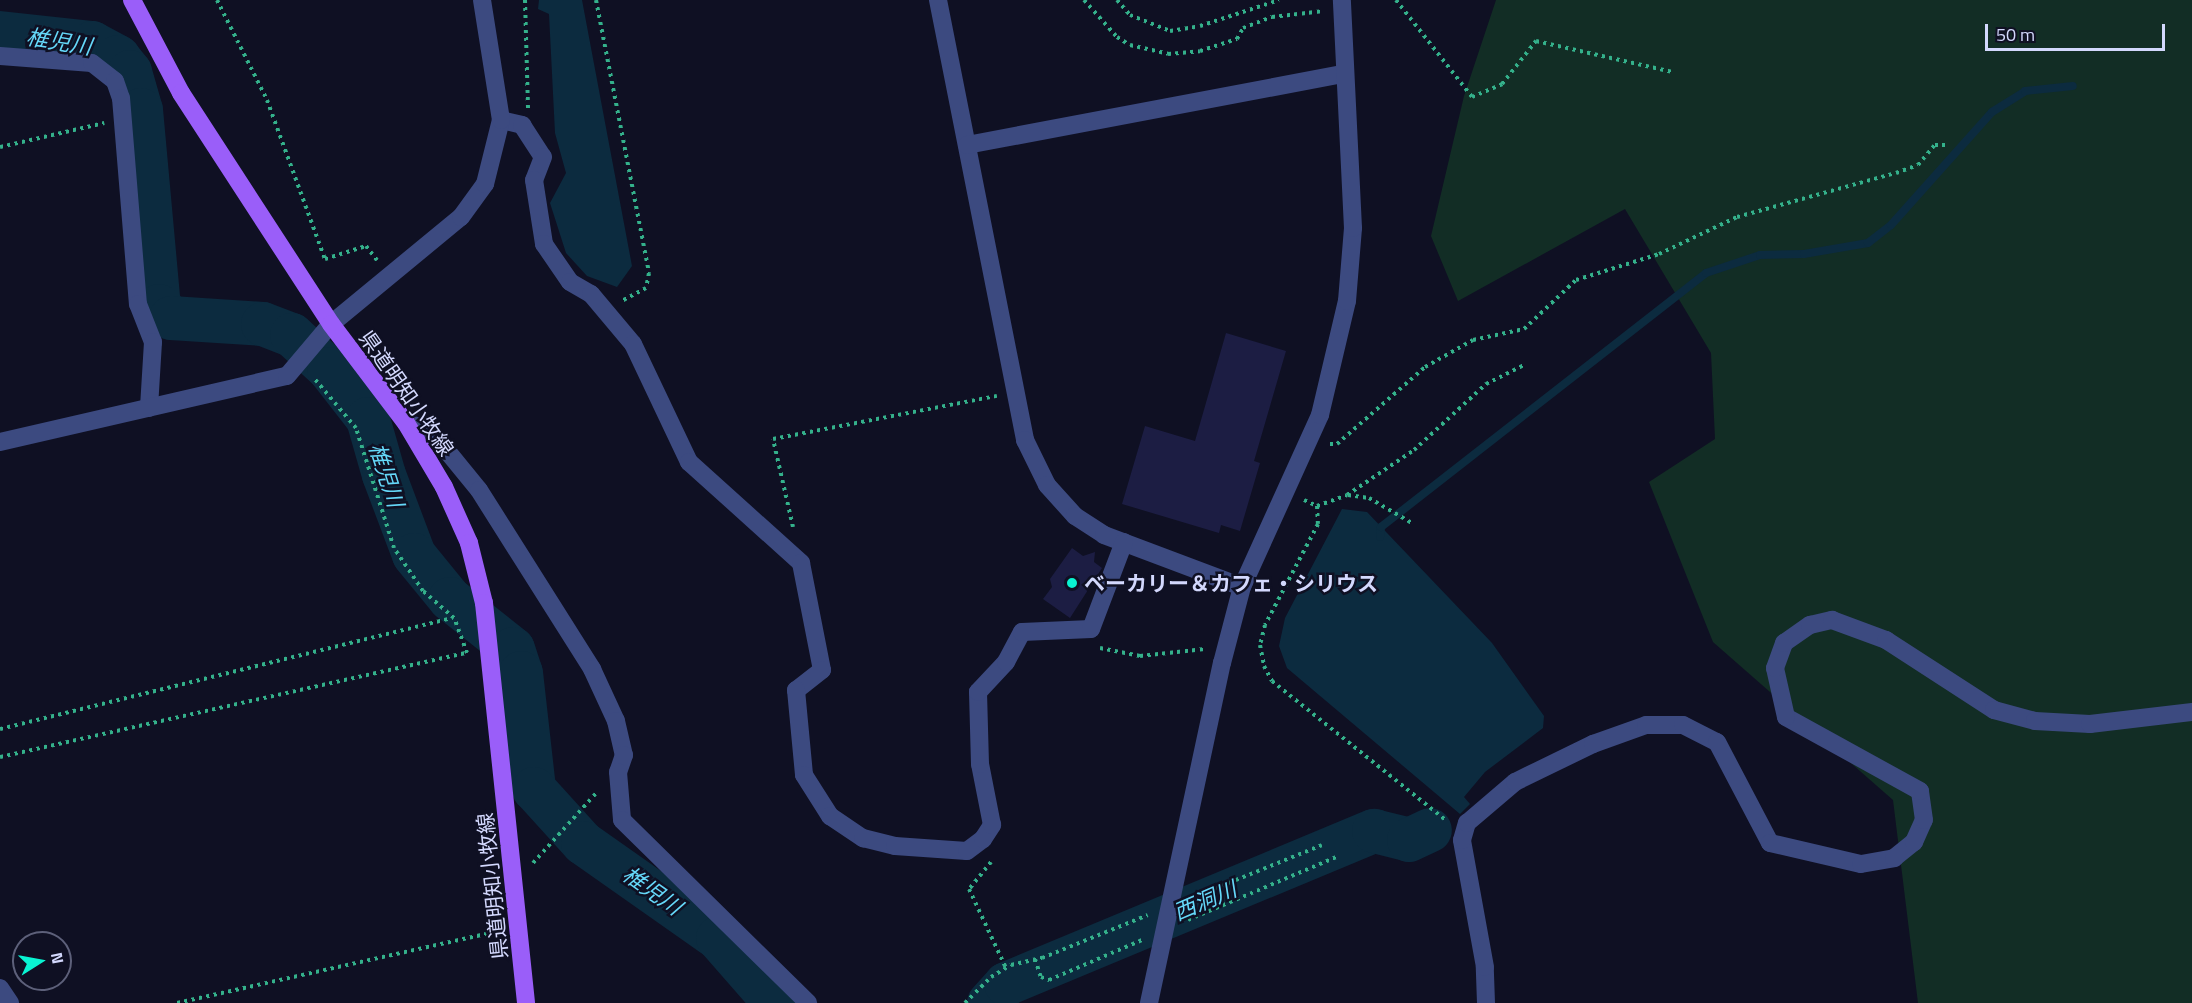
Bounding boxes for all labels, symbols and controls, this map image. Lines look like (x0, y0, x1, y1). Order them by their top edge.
scale bar (1988, 12, 2168, 50)
text: 50 m (1996, 21, 2035, 48)
water label: 椎児川 (24, 24, 94, 60)
street label: 県道明知小牧線 (355, 326, 459, 460)
water label: 椎児川 (363, 440, 409, 510)
place label: ベーカリー＆カフェ・シリウス (1084, 570, 1378, 596)
marker: ベーカリー＆カフェ・シリウス (1065, 576, 1079, 590)
street label: 県道明知小牧線 (472, 812, 512, 960)
water label: 椎児川 (617, 861, 687, 921)
water label: 西洞川 (1169, 876, 1241, 926)
north arrow (12, 931, 72, 991)
text: N (45, 950, 71, 966)

